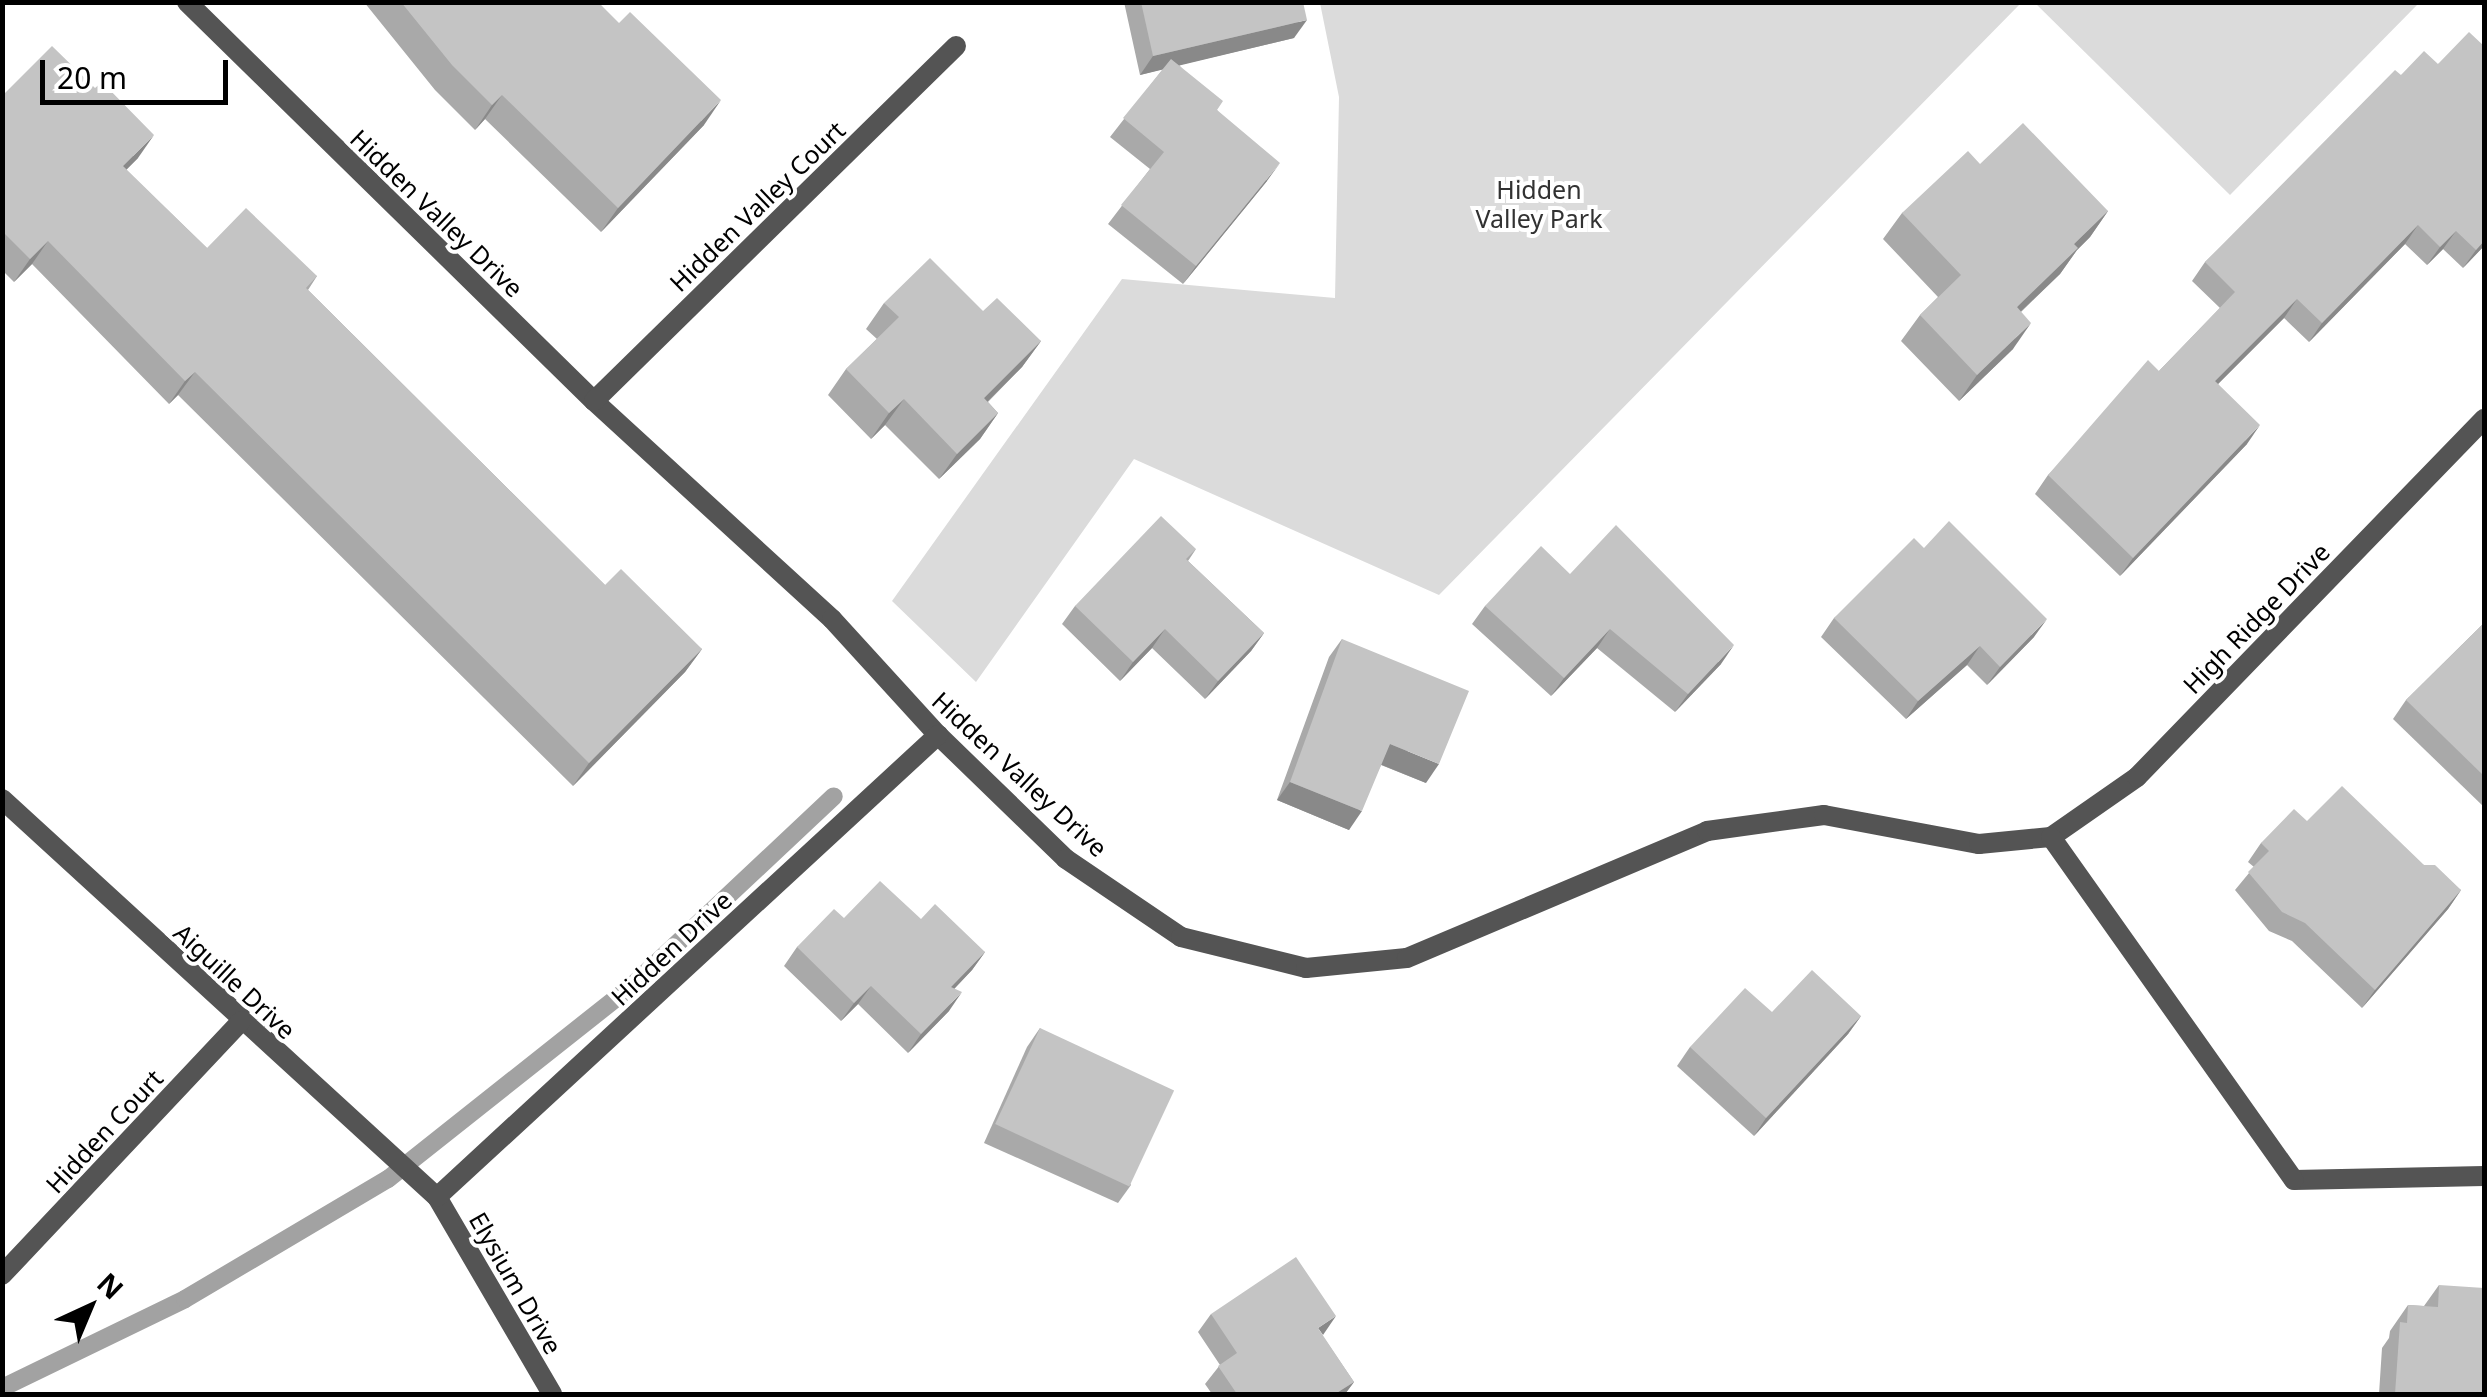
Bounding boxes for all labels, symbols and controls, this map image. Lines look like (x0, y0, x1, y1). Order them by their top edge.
scale bar (45, 40, 232, 102)
text: 20 m (57, 57, 127, 98)
street label: Hidden Valley Court (663, 115, 851, 297)
street label: Hidden Valley Drive (345, 123, 529, 303)
park label: Hidden Valley Park (1475, 175, 1603, 234)
street label: High Ridge Drive (2177, 537, 2335, 699)
street label: Hidden Valley Drive (926, 685, 1114, 863)
street label: Hidden Drive (605, 885, 737, 1011)
street label: Aiguille Drive (168, 917, 302, 1045)
street label: Hidden Court (39, 1063, 169, 1199)
street label: Elysium Drive (463, 1207, 569, 1359)
north arrow (40, 1257, 140, 1357)
text: N (89, 1264, 132, 1307)

